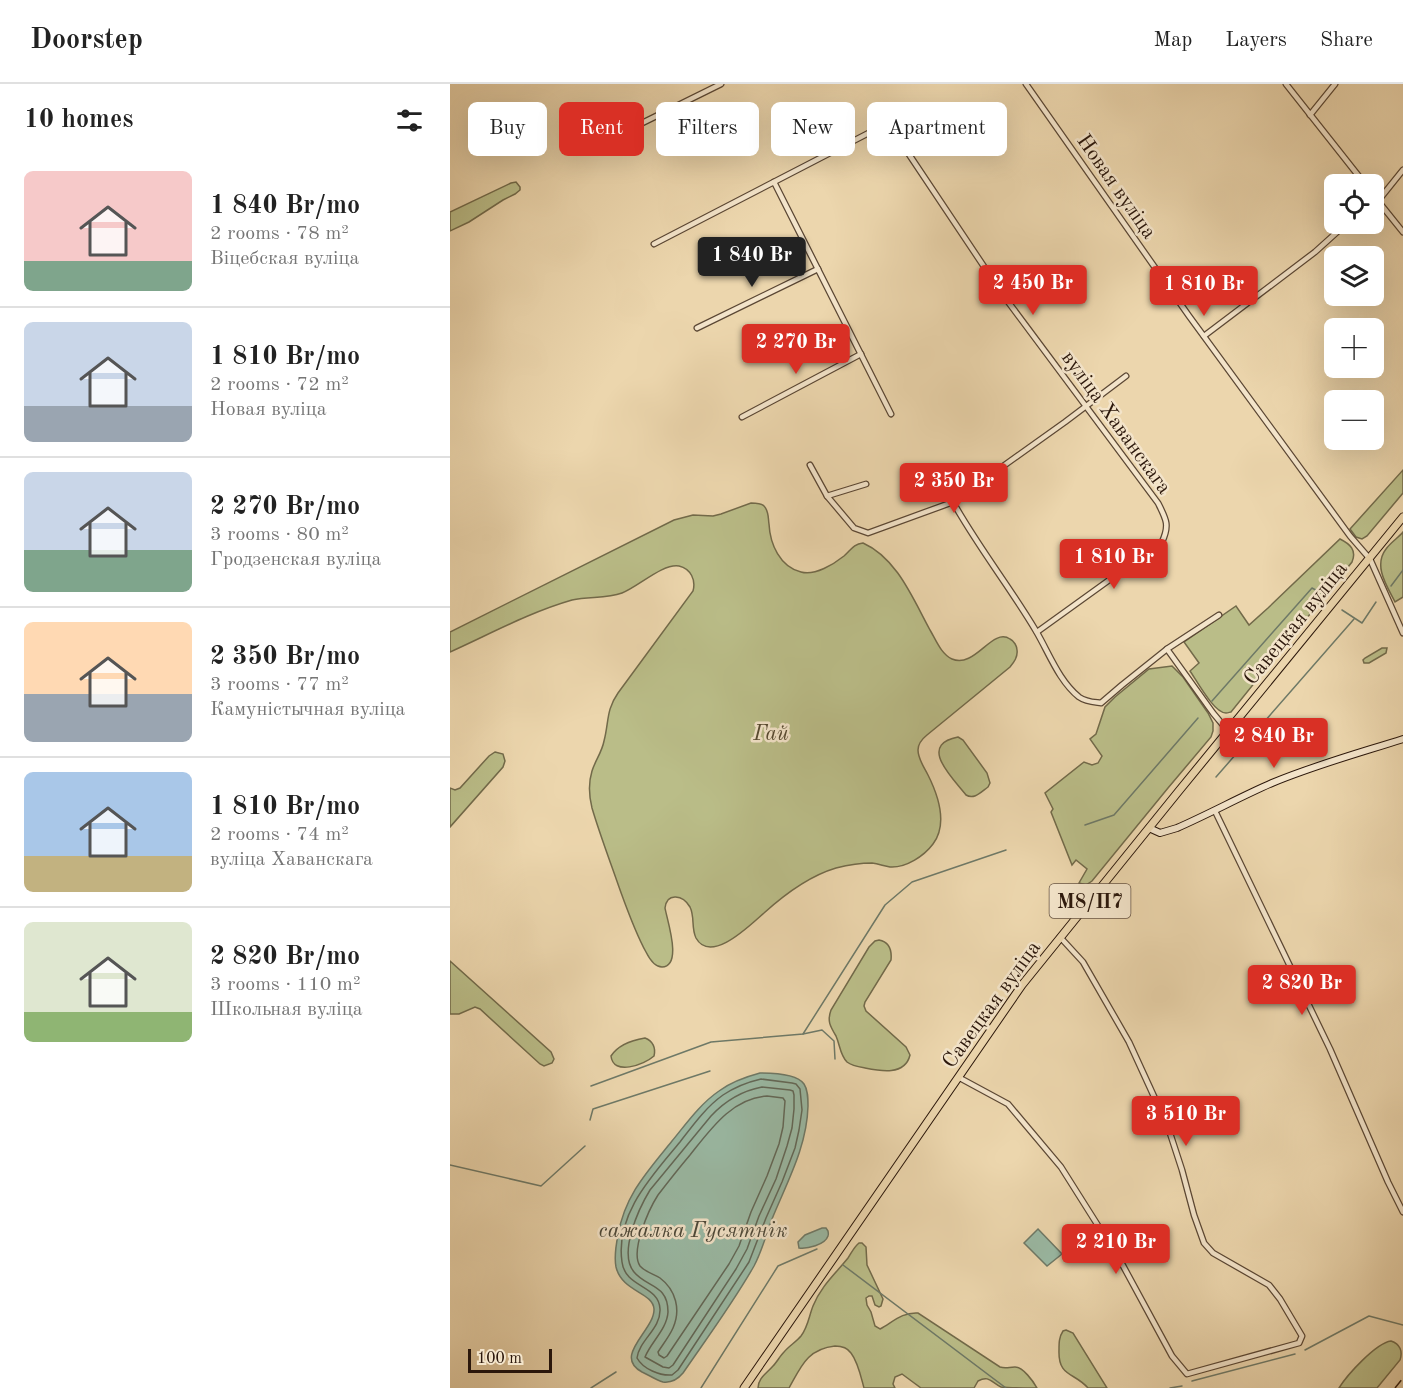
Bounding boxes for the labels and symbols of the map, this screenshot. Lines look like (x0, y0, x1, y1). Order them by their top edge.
street label: Новая вуліца (1072, 131, 1159, 243)
pin: 1 840 Br (690, 237, 814, 288)
pin: 2 450 Br (971, 265, 1095, 316)
pin: 1 810 Br (1142, 266, 1266, 317)
pin: 2 270 Br (734, 324, 858, 375)
street label: вуліца Хаванскага (1057, 348, 1175, 498)
pin: 2 350 Br (892, 463, 1016, 514)
pin: 1 810 Br (1052, 539, 1176, 590)
street label: Савецкая вуліца (1240, 558, 1352, 689)
pin: 2 840 Br (1212, 718, 1336, 769)
park label: Гай (752, 724, 789, 745)
road number: М8/П7 (1050, 884, 1130, 918)
street label: Савецкая вуліца (939, 937, 1045, 1072)
pin: 2 820 Br (1240, 965, 1364, 1016)
pin: 3 510 Br (1124, 1096, 1248, 1147)
water label: сажалка Гусятнік (599, 1220, 787, 1242)
pin: 2 210 Br (1054, 1224, 1178, 1275)
scale bar (468, 1346, 552, 1374)

